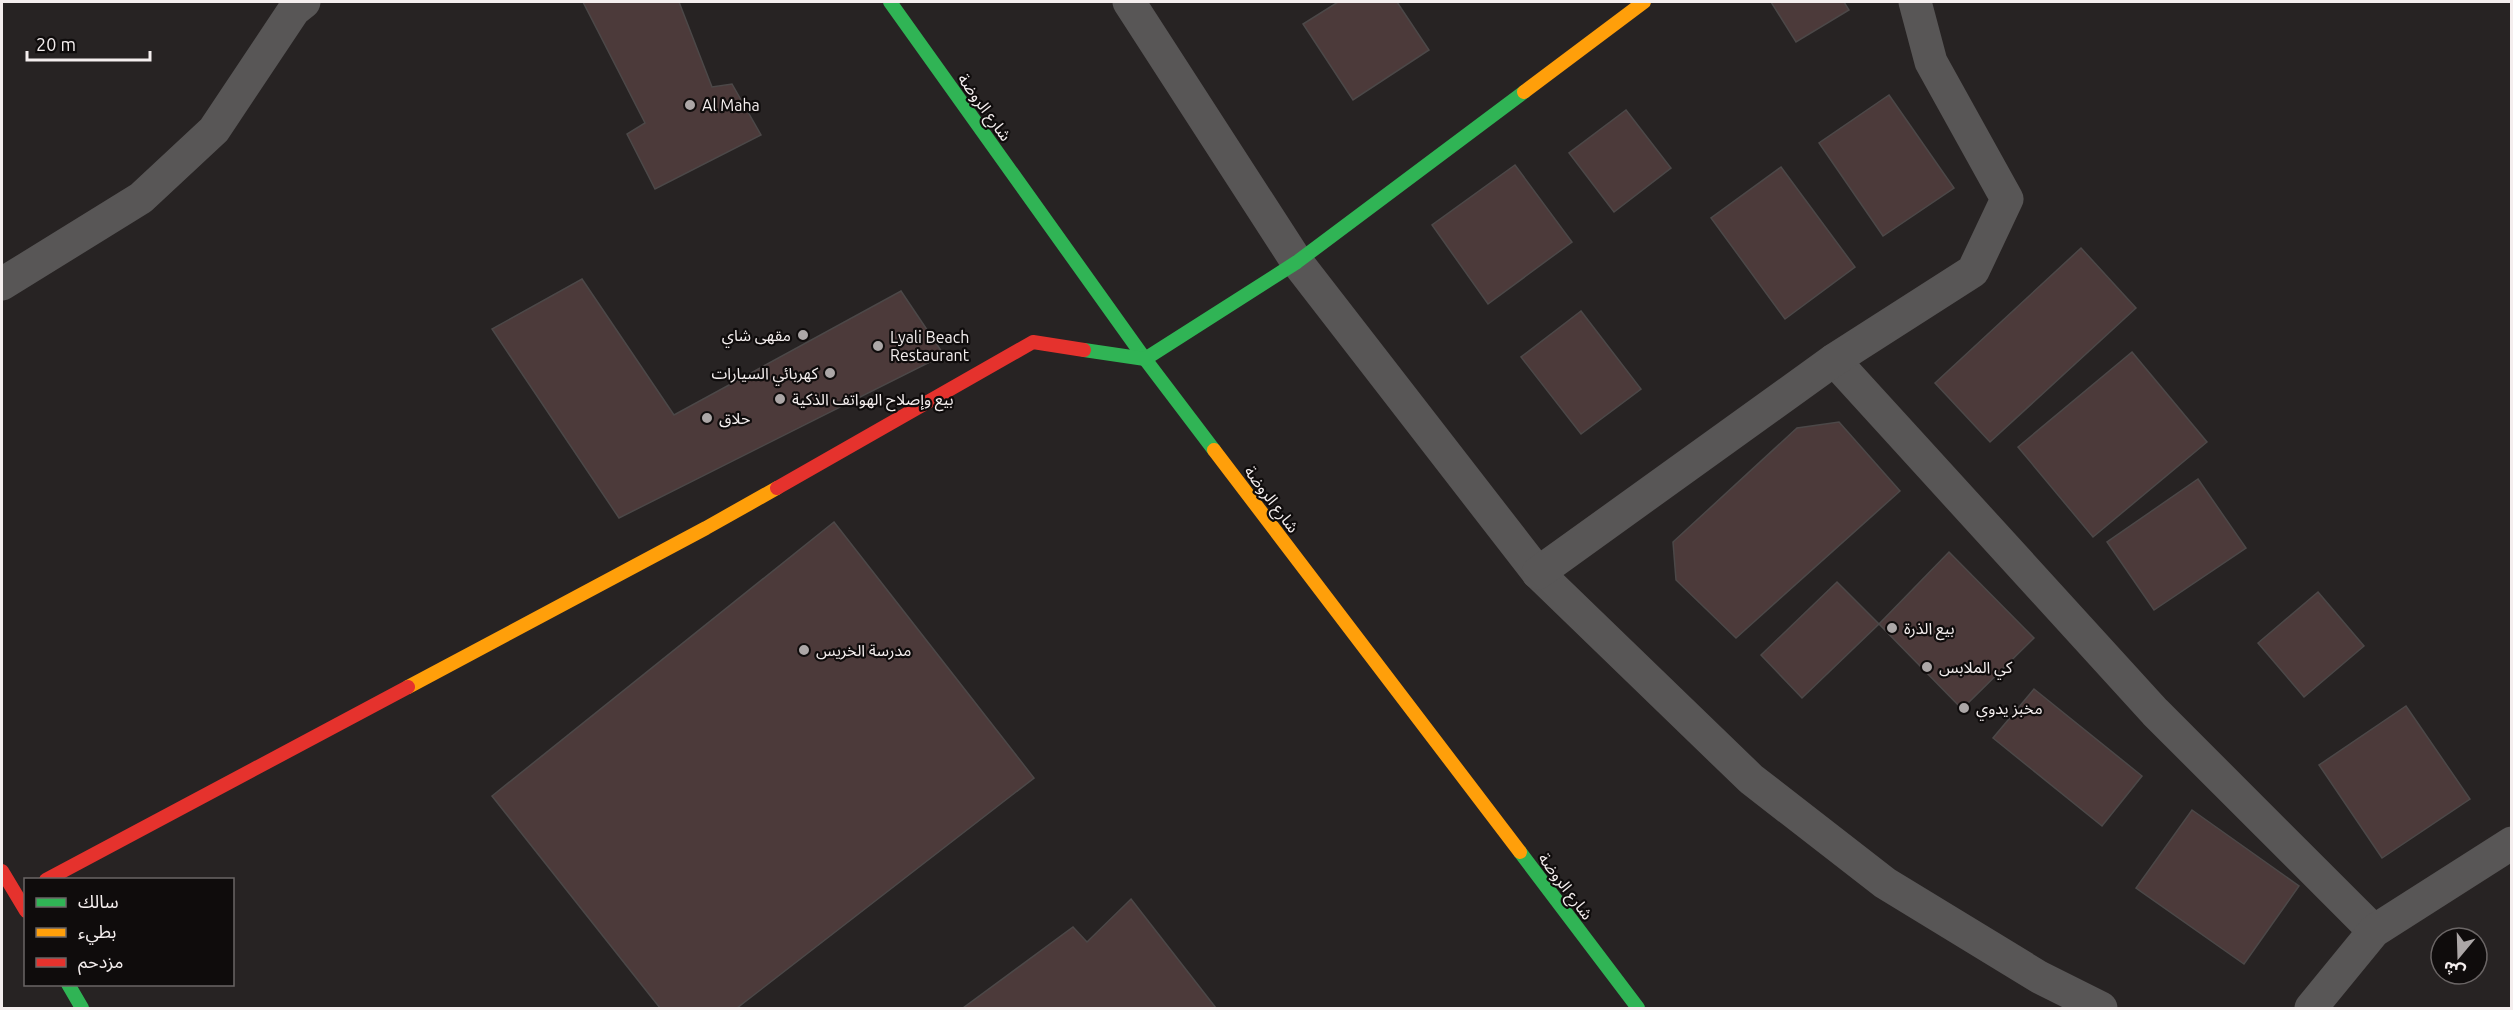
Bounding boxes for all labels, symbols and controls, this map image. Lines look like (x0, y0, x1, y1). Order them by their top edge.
scale bar (27, 24, 150, 62)
text: 20 m (36, 34, 76, 54)
street label: شارع الروضة (951, 70, 1015, 146)
place label: Al Maha (702, 96, 760, 114)
marker: Al Maha (683, 98, 697, 112)
place label: مقهى شاي (722, 326, 791, 348)
marker: مقهى شاي (796, 328, 810, 342)
place label: Lyali Beach Restaurant (890, 328, 970, 364)
marker: Lyali Beach Restaurant (871, 339, 885, 353)
place label: كهربائي السيارات (711, 364, 818, 386)
marker: كهربائي السيارات (823, 366, 837, 380)
place label: بيع وإصلاح الهواتف الذكية (792, 390, 954, 412)
marker: بيع وإصلاح الهواتف الذكية (773, 392, 787, 406)
place label: حلاق (719, 409, 750, 428)
marker: حلاق (700, 411, 714, 425)
street label: شارع الروضة (1238, 462, 1303, 538)
place label: بيع الذرة (1904, 619, 1955, 641)
marker: بيع الذرة (1885, 621, 1899, 635)
place label: مدرسة الخريس (816, 641, 911, 660)
marker: مدرسة الخريس (797, 643, 811, 657)
place label: كي الملابس (1939, 658, 2013, 680)
marker: كي الملابس (1920, 660, 1934, 674)
place label: مخبز يدوي (1976, 699, 2043, 721)
marker: مخبز يدوي (1957, 701, 1971, 715)
street label: شارع الروضة (1532, 849, 1597, 925)
legend (24, 878, 234, 986)
text: سالك (78, 891, 119, 911)
text: بطيء (78, 921, 116, 945)
north arrow (2429, 926, 2489, 986)
text: مزدحم (78, 951, 123, 975)
text: ش (2441, 957, 2468, 982)

